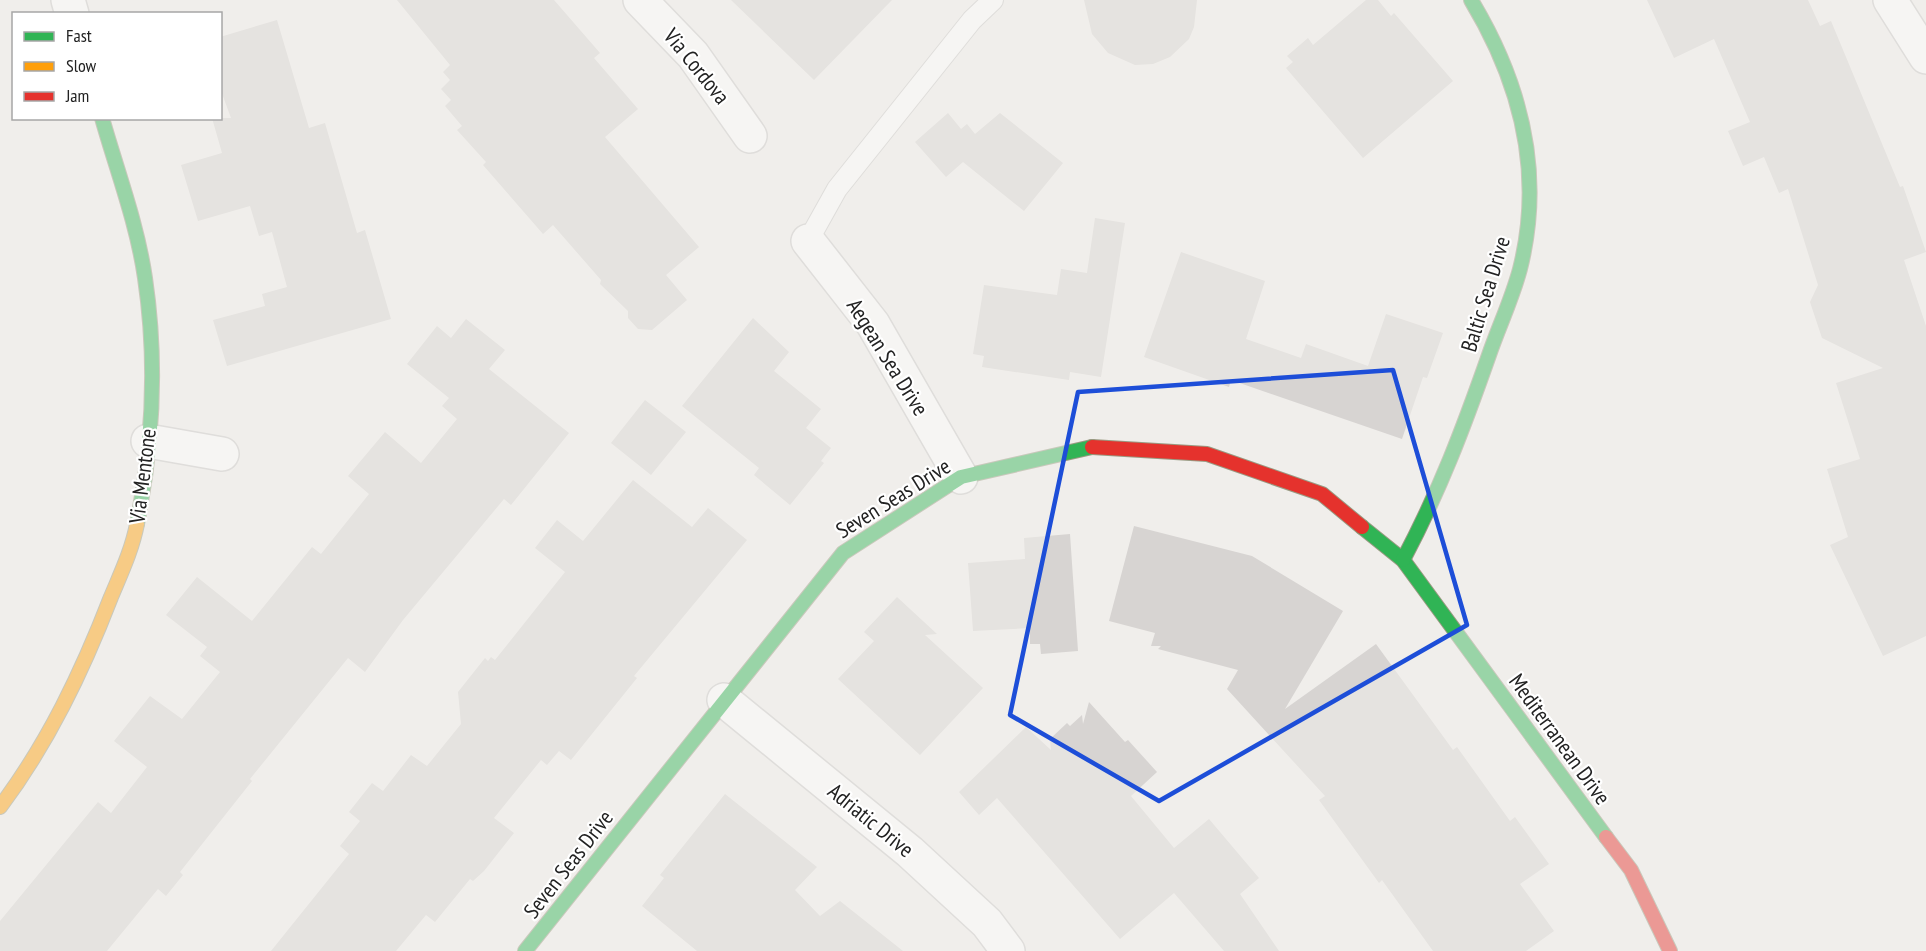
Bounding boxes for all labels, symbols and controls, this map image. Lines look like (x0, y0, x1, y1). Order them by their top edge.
legend (12, 12, 222, 120)
street label: Via Cordova (657, 22, 736, 110)
text: Fast (66, 24, 92, 47)
text: Slow (66, 54, 97, 77)
text: Jam (65, 84, 89, 107)
street label: Baltic Sea Drive (1454, 233, 1516, 355)
street label: Aegean Sea Drive (841, 293, 935, 421)
street label: Via Mentone (122, 427, 162, 526)
street label: Seven Seas Drive (831, 452, 955, 544)
street label: Mediterranean Drive (1503, 668, 1617, 810)
street label: Adriatic Drive (822, 777, 920, 863)
street label: Seven Seas Drive (517, 804, 619, 924)

